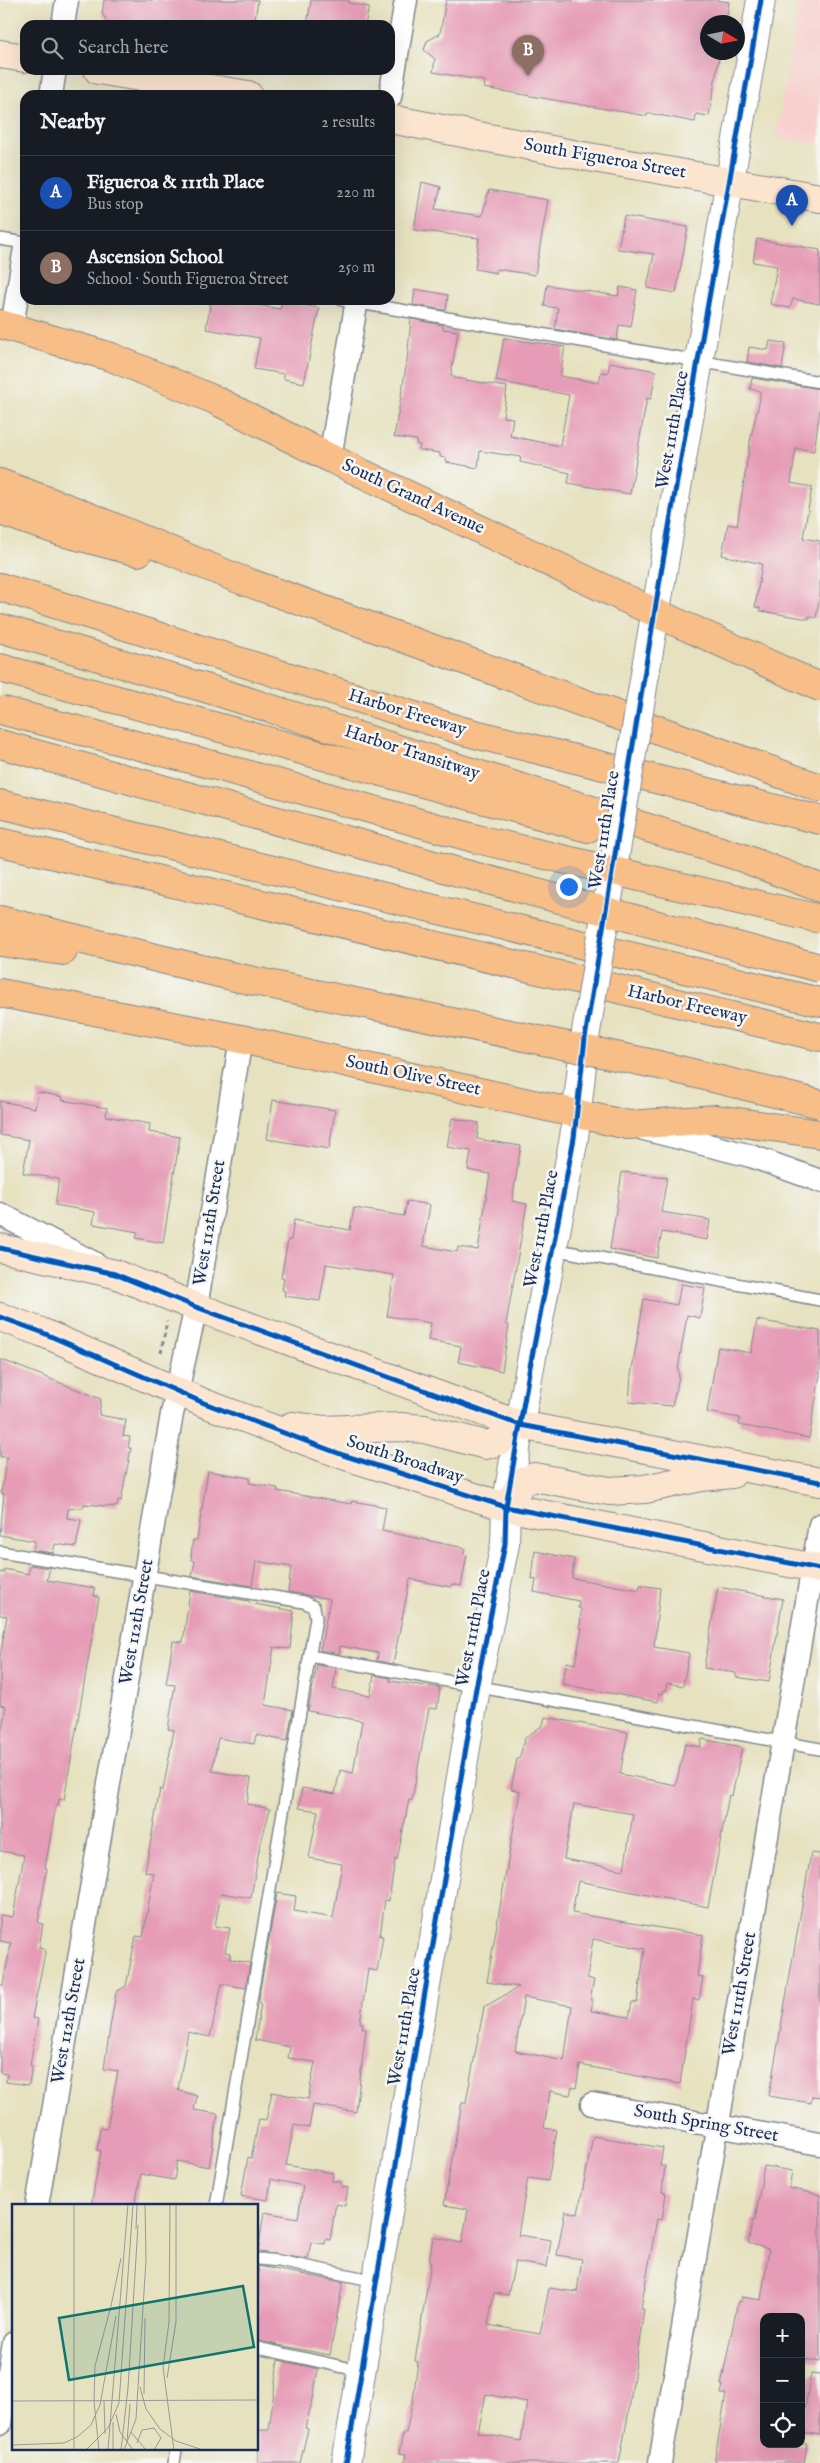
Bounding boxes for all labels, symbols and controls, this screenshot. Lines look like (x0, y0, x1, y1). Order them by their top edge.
north arrow (700, 15, 745, 60)
search box (20, 20, 395, 75)
icon: search (38, 34, 66, 62)
pin: B (512, 35, 544, 76)
text: Search here (78, 36, 169, 60)
text: Nearby (40, 109, 105, 136)
text: 2 results (321, 113, 375, 133)
street label: South Figueroa Street (522, 133, 688, 185)
text: Figueroa & 111th Place (87, 171, 264, 195)
text: A (51, 183, 61, 203)
text: 220 m (336, 183, 375, 203)
pin: A (776, 185, 808, 226)
text: Bus stop (87, 195, 143, 215)
text: Ascension School (87, 246, 223, 270)
text: B (51, 258, 61, 278)
text: 250 m (338, 258, 375, 278)
text: School · South Figueroa Street (87, 270, 289, 290)
street label: West 111th Place (651, 369, 695, 491)
street label: South Grand Avenue (338, 454, 488, 540)
street label: Harbor Freeway (345, 684, 469, 742)
street label: Harbor Transitway (341, 720, 483, 786)
street label: West 111th Place (584, 769, 626, 891)
your location (556, 874, 582, 900)
street label: Harbor Freeway (625, 980, 749, 1030)
street label: South Olive Street (343, 1050, 483, 1102)
street label: West 112th Street (189, 1158, 231, 1288)
street label: West 111th Place (519, 1168, 565, 1290)
street label: South Broadway (344, 1430, 467, 1490)
street label: West 112th Street (115, 1557, 159, 1687)
street label: West 111th Place (451, 1567, 497, 1689)
street label: West 111th Street (718, 1930, 762, 2058)
street label: West 112th Street (47, 1956, 91, 2086)
street label: West 111th Place (383, 1966, 427, 2088)
street label: South Spring Street (632, 2100, 780, 2148)
inset map (12, 2204, 259, 2450)
map controls (760, 2313, 805, 2448)
button: + (760, 2313, 805, 2358)
button: − (760, 2358, 805, 2403)
button: locate (760, 2403, 805, 2448)

